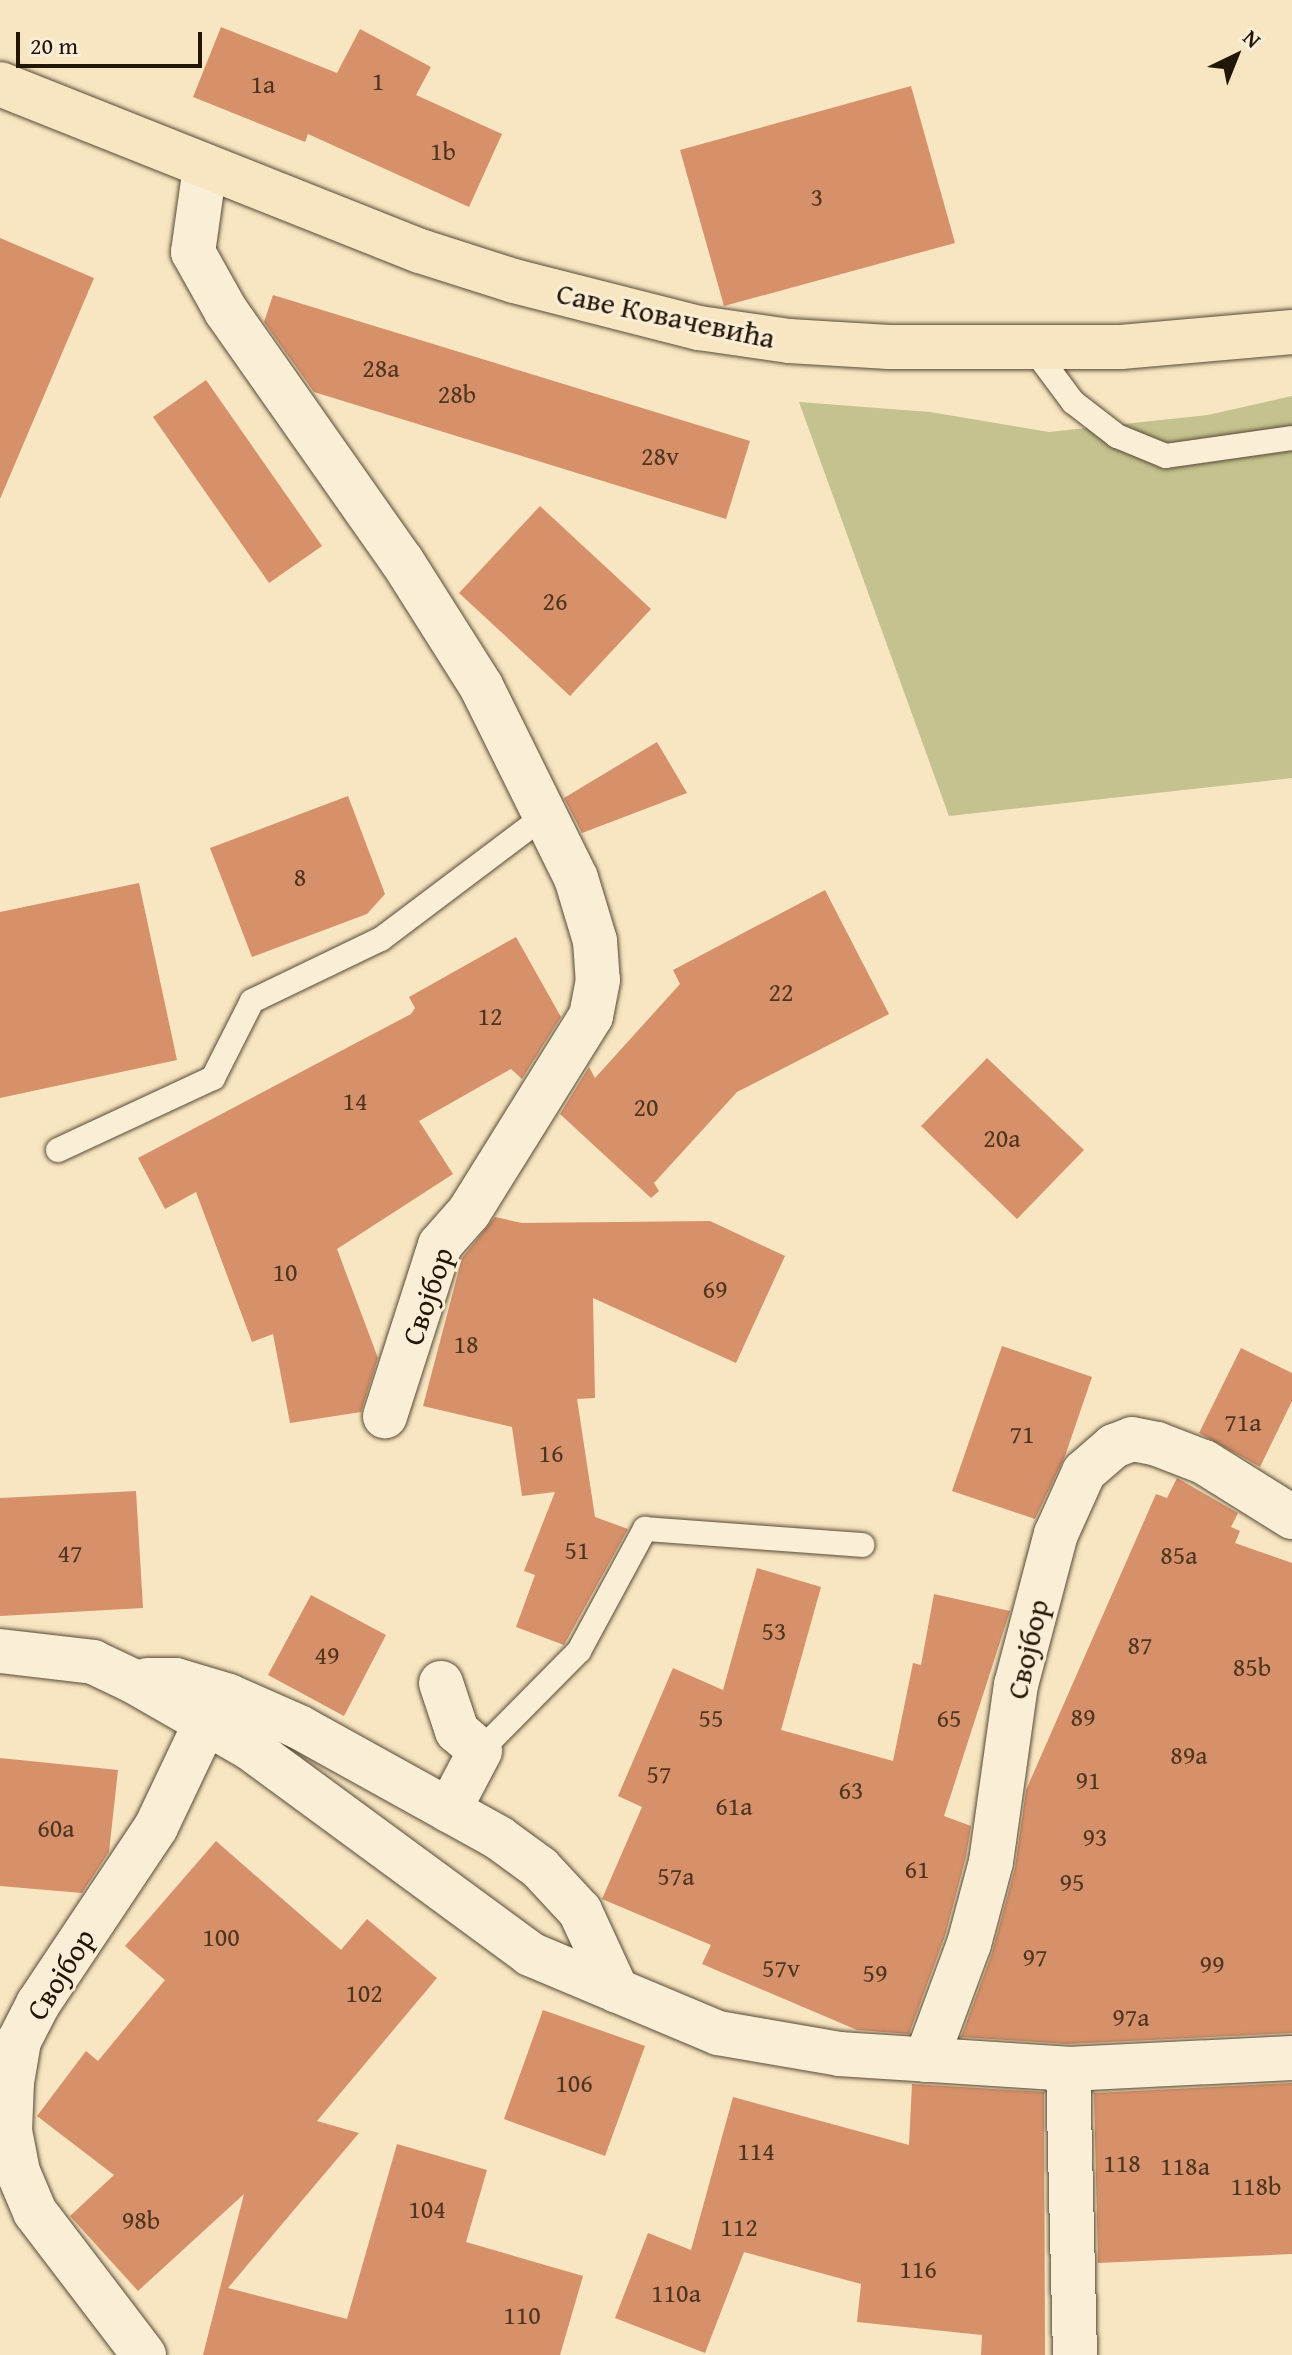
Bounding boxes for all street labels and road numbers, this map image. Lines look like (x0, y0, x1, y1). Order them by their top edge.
street label: Саве Ковачевића (554, 274, 778, 356)
street label: Својбор (394, 1242, 460, 1350)
street label: Својбор (998, 1596, 1056, 1702)
street label: Својбор (18, 1922, 102, 2026)

